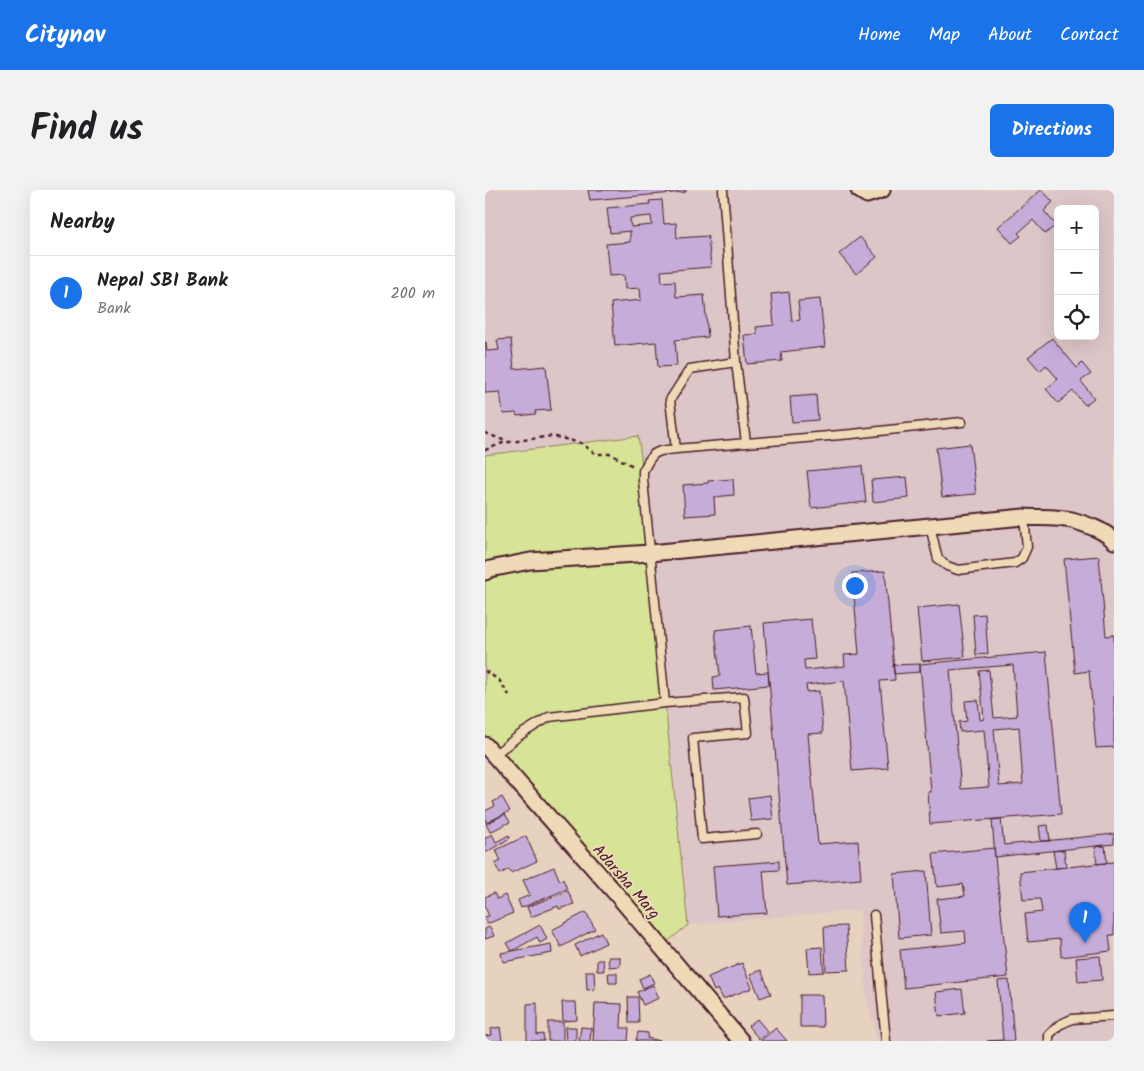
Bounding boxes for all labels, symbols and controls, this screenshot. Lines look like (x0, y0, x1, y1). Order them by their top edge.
text: Citynav (25, 16, 105, 55)
text: Home (858, 21, 901, 50)
text: Map (929, 21, 960, 50)
text: About (988, 21, 1032, 50)
text: Contact (1060, 21, 1119, 50)
text: Find us (30, 102, 143, 158)
button: Directions (990, 104, 1114, 157)
map controls (1054, 205, 1099, 340)
button: + (1054, 205, 1099, 250)
text: Nearby (50, 206, 115, 239)
button: − (1054, 250, 1099, 295)
text: Nepal SBI Bank (97, 266, 228, 296)
text: 1 (64, 281, 68, 306)
text: 200 m (391, 281, 435, 306)
button: locate (1054, 295, 1099, 340)
text: Bank (97, 296, 131, 321)
your location (842, 573, 868, 599)
street label: Adarsha Marg (586, 839, 666, 925)
pin: 1 (1069, 902, 1101, 943)

